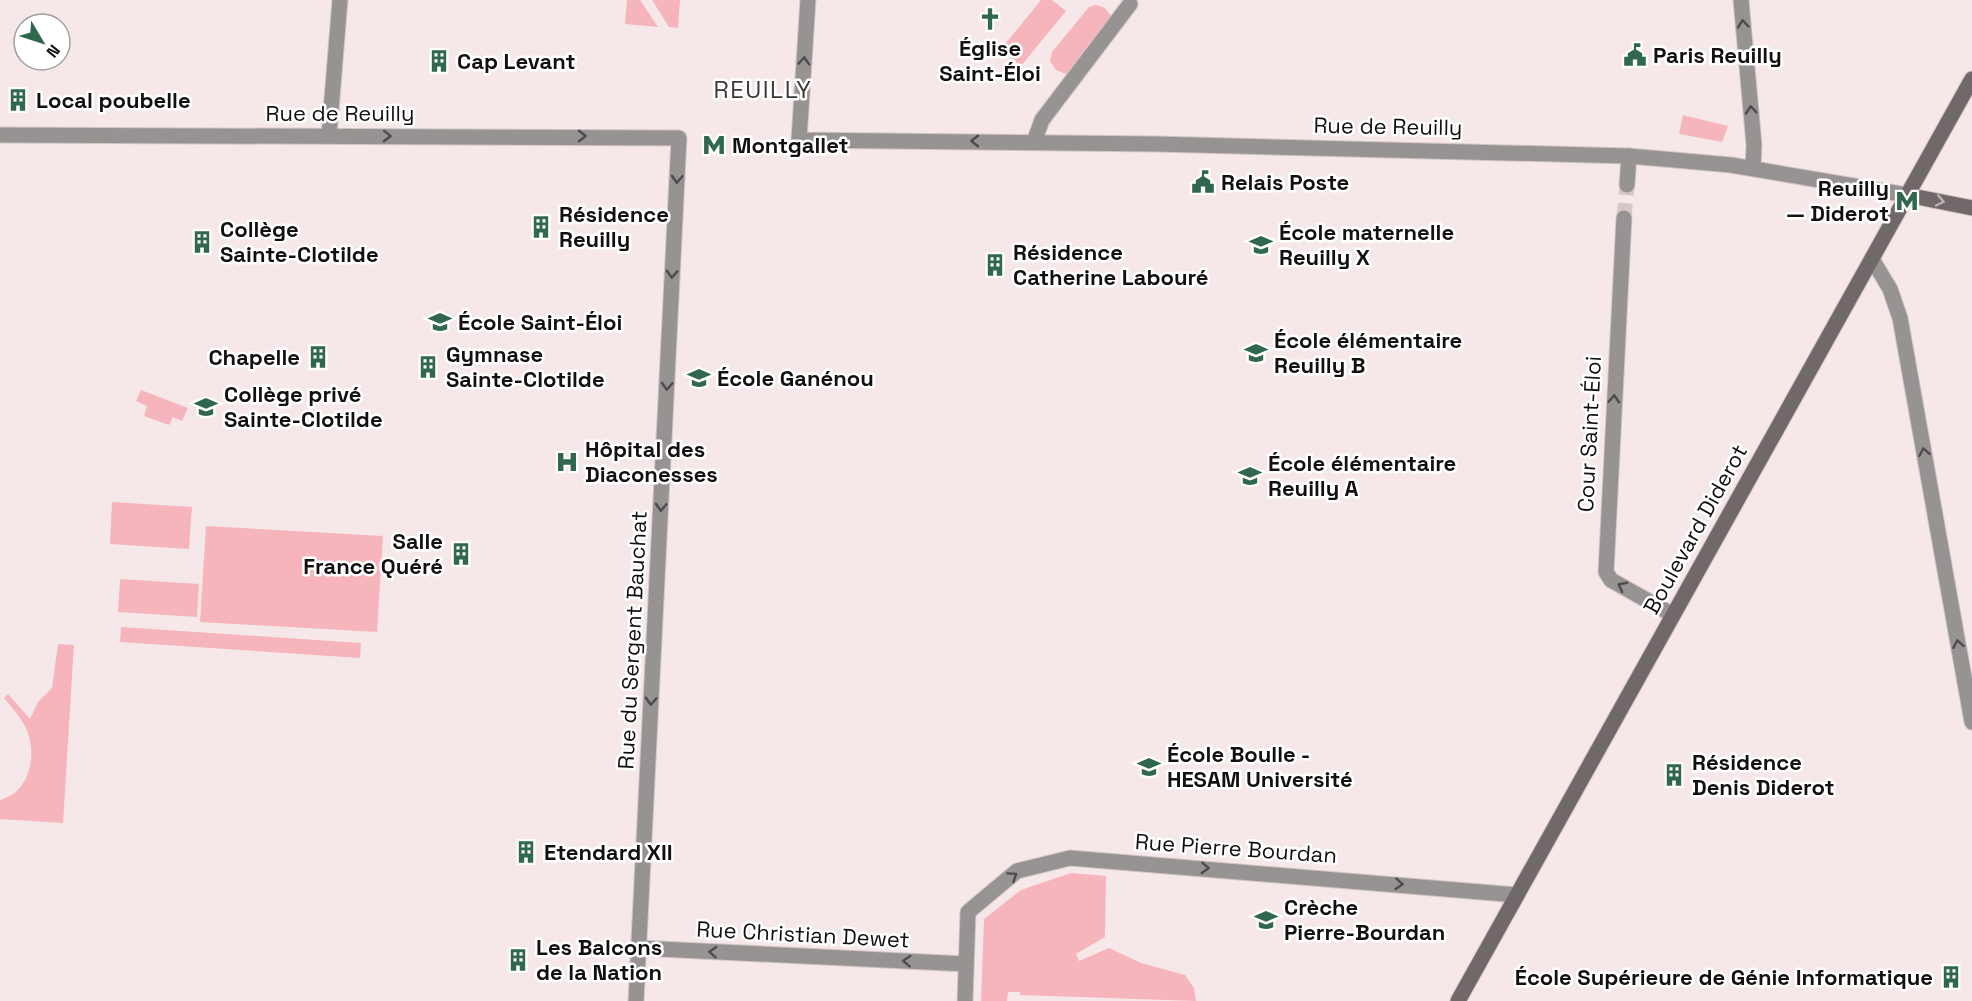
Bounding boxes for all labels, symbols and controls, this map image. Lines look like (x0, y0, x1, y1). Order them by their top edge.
church icon: Église Saint-Éloi (977, 6, 1003, 32)
north arrow (12, 12, 72, 72)
one-way arrow (1737, 20, 1750, 29)
place label: Église Saint-Éloi (939, 34, 1041, 87)
text: N (42, 40, 65, 62)
place label: Paris Reuilly (1653, 41, 1782, 69)
public building icon: Paris Reuilly (1622, 42, 1648, 68)
place label: Cap Levant (457, 47, 576, 75)
building icon: Cap Levant (426, 48, 452, 74)
one-way arrow (797, 56, 810, 65)
district label: REUILLY (714, 74, 812, 105)
place label: Local poubelle (36, 86, 191, 114)
building icon: Local poubelle (5, 87, 31, 113)
street label: Rue de Reuilly (266, 99, 414, 127)
one-way arrow (1745, 105, 1758, 114)
street label: Rue de Reuilly (1313, 111, 1463, 141)
one-way arrow (383, 130, 392, 142)
one-way arrow (578, 130, 587, 142)
place label: Montgallet (732, 131, 849, 159)
metro station icon: Montgallet (701, 132, 727, 158)
one-way arrow (971, 135, 980, 148)
place label: Relais Poste (1221, 168, 1349, 196)
public building icon: Relais Poste (1190, 169, 1216, 195)
one-way arrow (671, 174, 684, 183)
place label: Reuilly — Diderot (1786, 174, 1889, 227)
metro station icon: Reuilly — Diderot (1894, 188, 1920, 214)
one-way arrow (1934, 194, 1944, 207)
place label: Résidence Reuilly (559, 200, 669, 253)
building icon: Résidence Reuilly (528, 214, 554, 240)
place label: Collège Sainte-Clotilde (220, 215, 379, 268)
place label: École maternelle Reuilly X (1279, 218, 1454, 271)
building icon: Collège Sainte-Clotilde (189, 229, 215, 255)
school or university icon: École maternelle Reuilly X (1248, 232, 1274, 258)
place label: Résidence Catherine Labouré (1013, 238, 1208, 291)
building icon: Résidence Catherine Labouré (982, 252, 1008, 278)
one-way arrow (666, 269, 679, 278)
place label: École Saint-Éloi (458, 308, 622, 336)
school or university icon: École Saint-Éloi (427, 309, 453, 335)
place label: École élémentaire Reuilly B (1274, 326, 1462, 379)
place label: Gymnase Sainte-Clotilde (446, 340, 605, 393)
school or university icon: École élémentaire Reuilly B (1243, 340, 1269, 366)
place label: Chapelle (208, 343, 300, 371)
building icon: Chapelle (305, 344, 331, 370)
building icon: Gymnase Sainte-Clotilde (415, 354, 441, 380)
street label: Cour Saint-Éloi (1571, 355, 1607, 513)
place label: École Ganénou (717, 364, 874, 392)
school or university icon: École Ganénou (686, 365, 712, 391)
place label: Collège privé Sainte-Clotilde (224, 380, 383, 433)
one-way arrow (660, 382, 673, 391)
school or university icon: Collège privé Sainte-Clotilde (193, 394, 219, 420)
one-way arrow (1607, 395, 1620, 404)
place label: Hôpital des Diaconesses (585, 435, 718, 488)
street label: Boulevard Diderot (1637, 439, 1753, 619)
one-way arrow (1918, 447, 1931, 457)
hospital icon: Hôpital des Diaconesses (554, 449, 580, 475)
place label: École élémentaire Reuilly A (1268, 449, 1456, 502)
school or university icon: École élémentaire Reuilly A (1237, 463, 1263, 489)
one-way arrow (654, 502, 667, 511)
street label: Rue du Sergent Bauchat (611, 510, 653, 770)
place label: Salle France Quéré (303, 527, 443, 580)
building icon: Salle France Quéré (448, 541, 474, 567)
one-way arrow (1618, 582, 1629, 593)
one-way arrow (1952, 639, 1965, 649)
one-way arrow (645, 697, 658, 706)
place label: École Boulle - HESAM Université (1167, 740, 1353, 793)
place label: Résidence Denis Diderot (1692, 748, 1835, 801)
school or university icon: École Boulle - HESAM Université (1136, 754, 1162, 780)
building icon: Résidence Denis Diderot (1661, 762, 1687, 788)
street label: Rue Pierre Bourdan (1134, 827, 1338, 869)
place label: Etendard XII (544, 838, 673, 866)
building icon: Etendard XII (513, 839, 539, 865)
one-way arrow (1200, 861, 1209, 874)
one-way arrow (1007, 872, 1018, 883)
one-way arrow (1394, 877, 1403, 890)
place label: Crèche Pierre-Bourdan (1284, 893, 1445, 946)
school or university icon: Crèche Pierre-Bourdan (1253, 907, 1279, 933)
street label: Rue Christian Dewet (696, 914, 910, 954)
place label: Les Balcons de la Nation (536, 933, 662, 986)
one-way arrow (708, 945, 717, 958)
building icon: Les Balcons de la Nation (505, 947, 531, 973)
one-way arrow (903, 955, 912, 968)
place label: École Supérieure de Génie Informatique (1515, 963, 1933, 991)
building icon: École Supérieure de Génie Informatique (1938, 964, 1964, 990)

